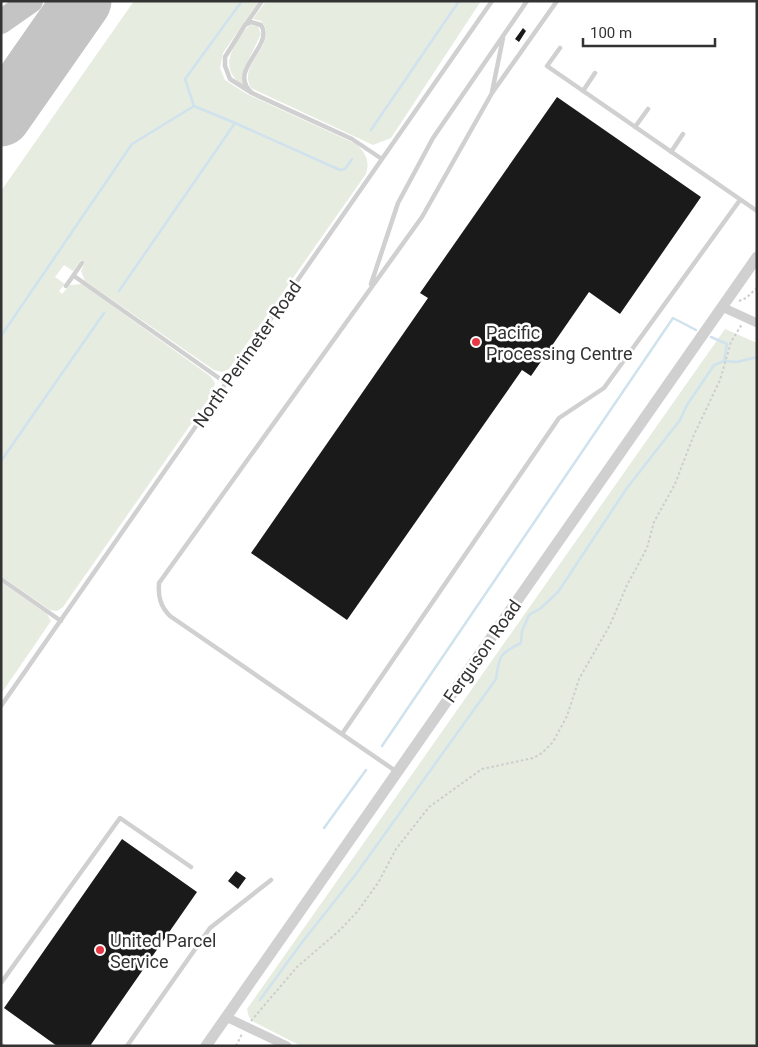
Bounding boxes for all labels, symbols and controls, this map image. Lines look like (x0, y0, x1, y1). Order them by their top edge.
scale bar (583, 15, 716, 47)
text: 100 m (590, 24, 632, 42)
street label: North Perimeter Road (189, 277, 305, 431)
place label: Pacific Processing Centre (486, 322, 633, 364)
marker: Pacific Processing Centre (470, 336, 482, 348)
street label: Ferguson Road (439, 596, 525, 706)
place label: United Parcel Service (110, 930, 216, 972)
marker: United Parcel Service (94, 944, 106, 956)

